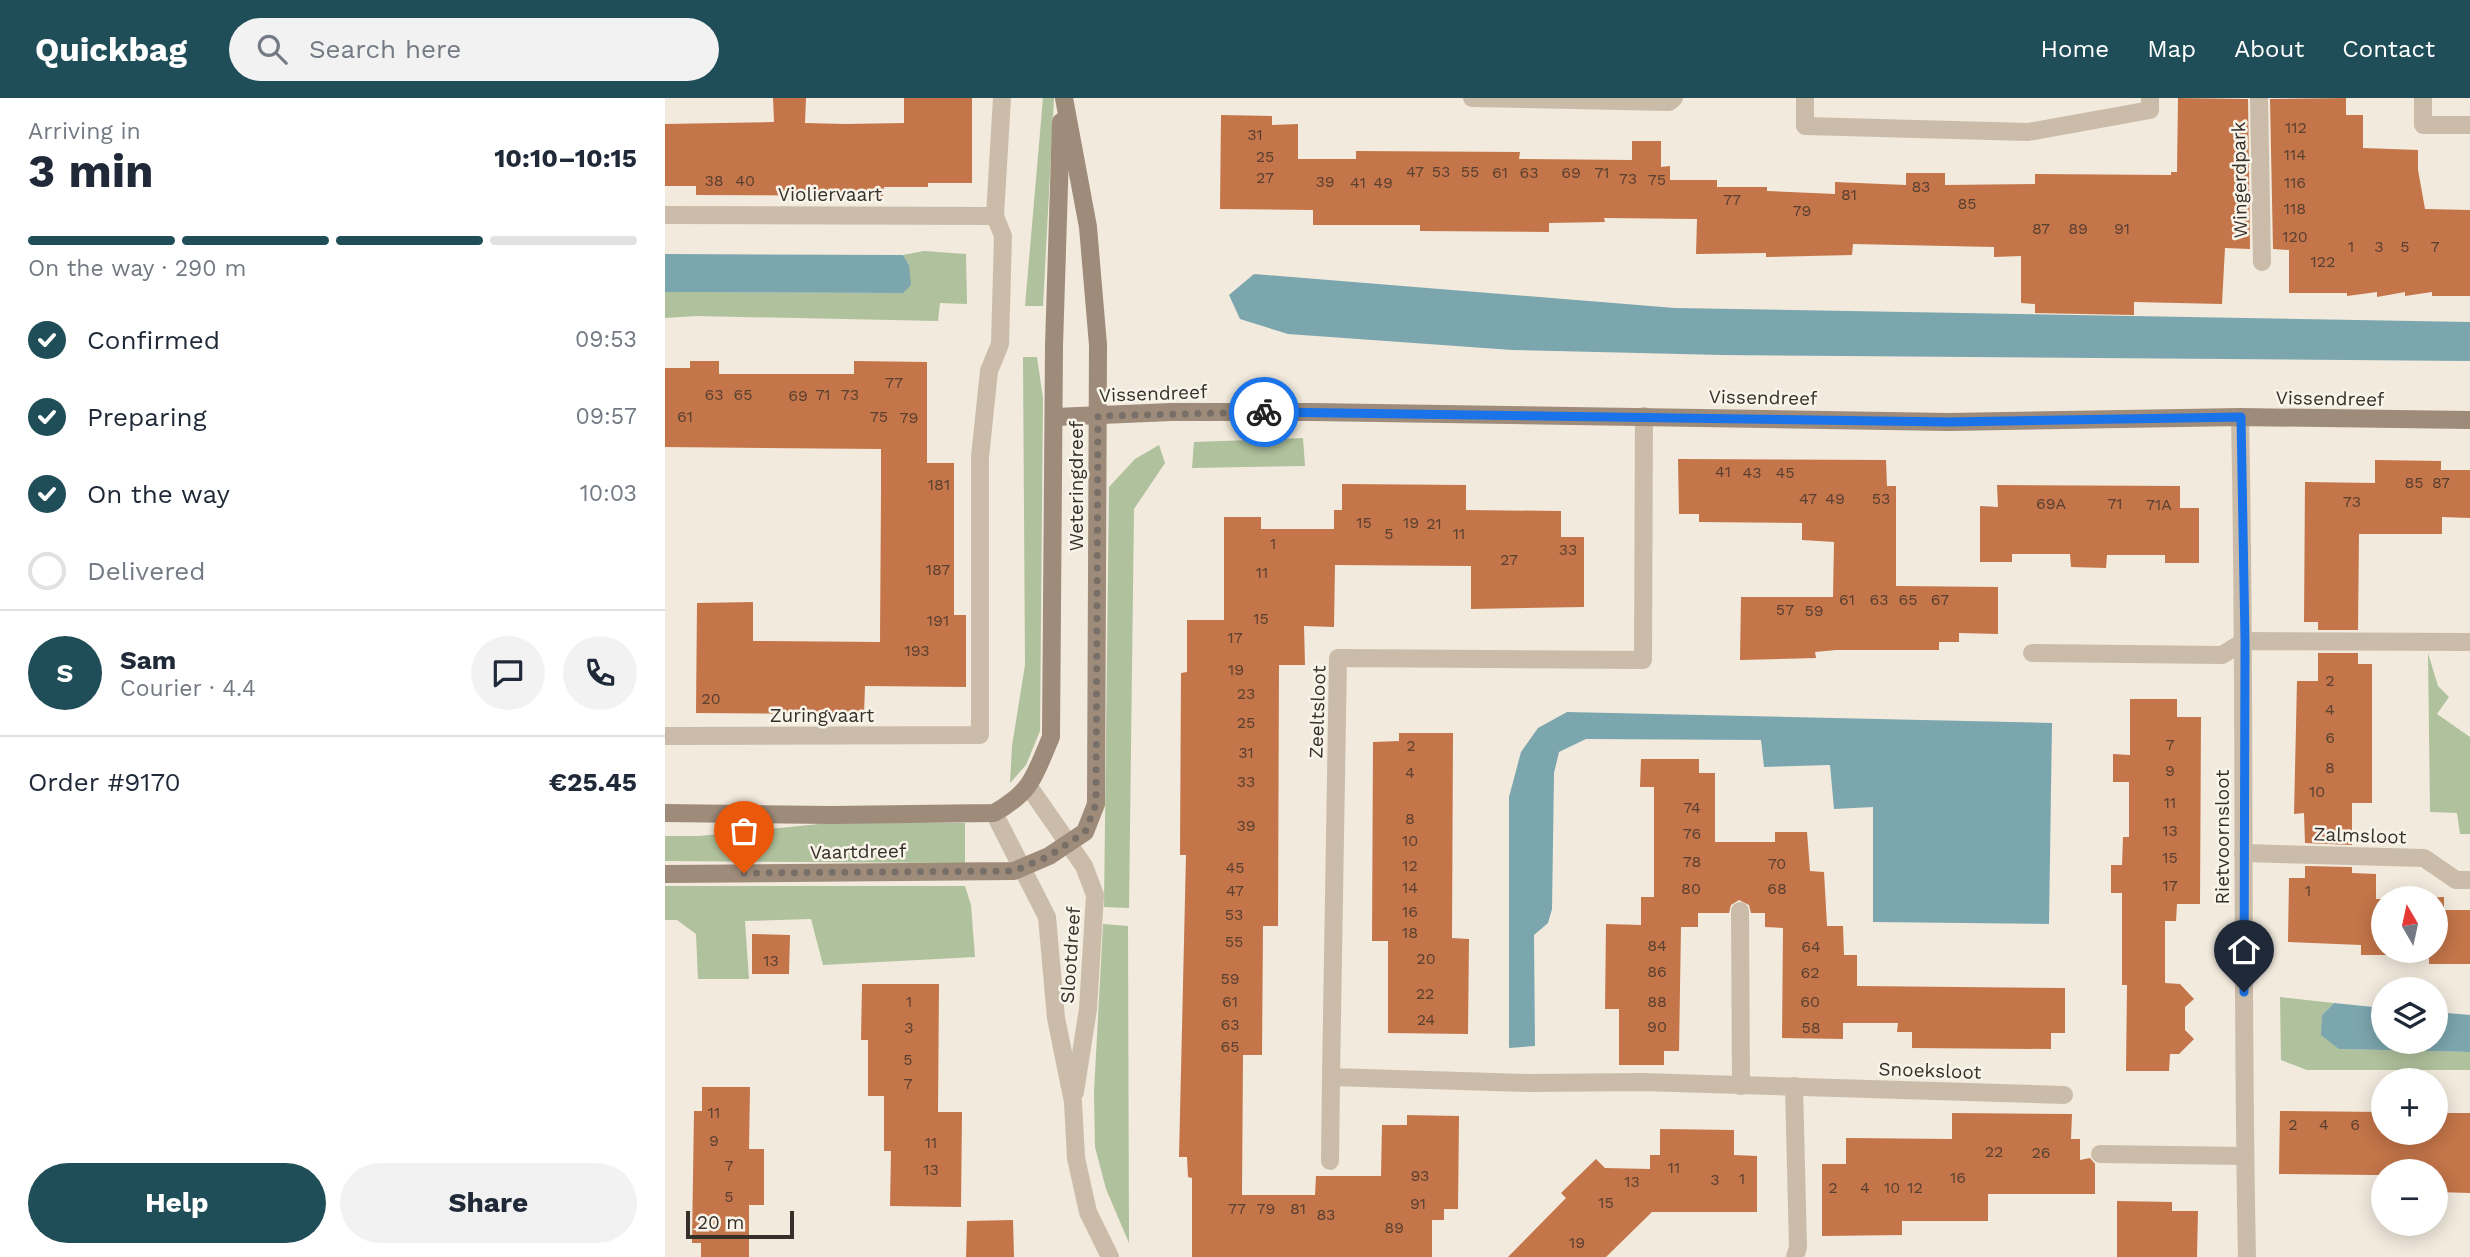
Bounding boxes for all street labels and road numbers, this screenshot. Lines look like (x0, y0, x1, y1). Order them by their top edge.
street label: Wingerdpark (2227, 121, 2252, 239)
street label: Violiervaart (778, 183, 882, 206)
street label: Vissendreef (1098, 380, 1208, 407)
street label: Vissendreef (1708, 385, 1818, 410)
street label: Vissendreef (2275, 386, 2385, 411)
street label: Weteringdreef (1065, 420, 1088, 551)
street label: Zeeltsloot (1304, 665, 1331, 759)
street label: Zuringvaart (770, 704, 874, 727)
street label: Rietvoornsloot (2211, 770, 2234, 904)
street label: Zalmsloot (2313, 822, 2407, 849)
street label: Vaartdreef (810, 839, 907, 864)
street label: Slootdreef (1056, 905, 1085, 1004)
street label: Snoeksloot (1878, 1057, 1982, 1084)

